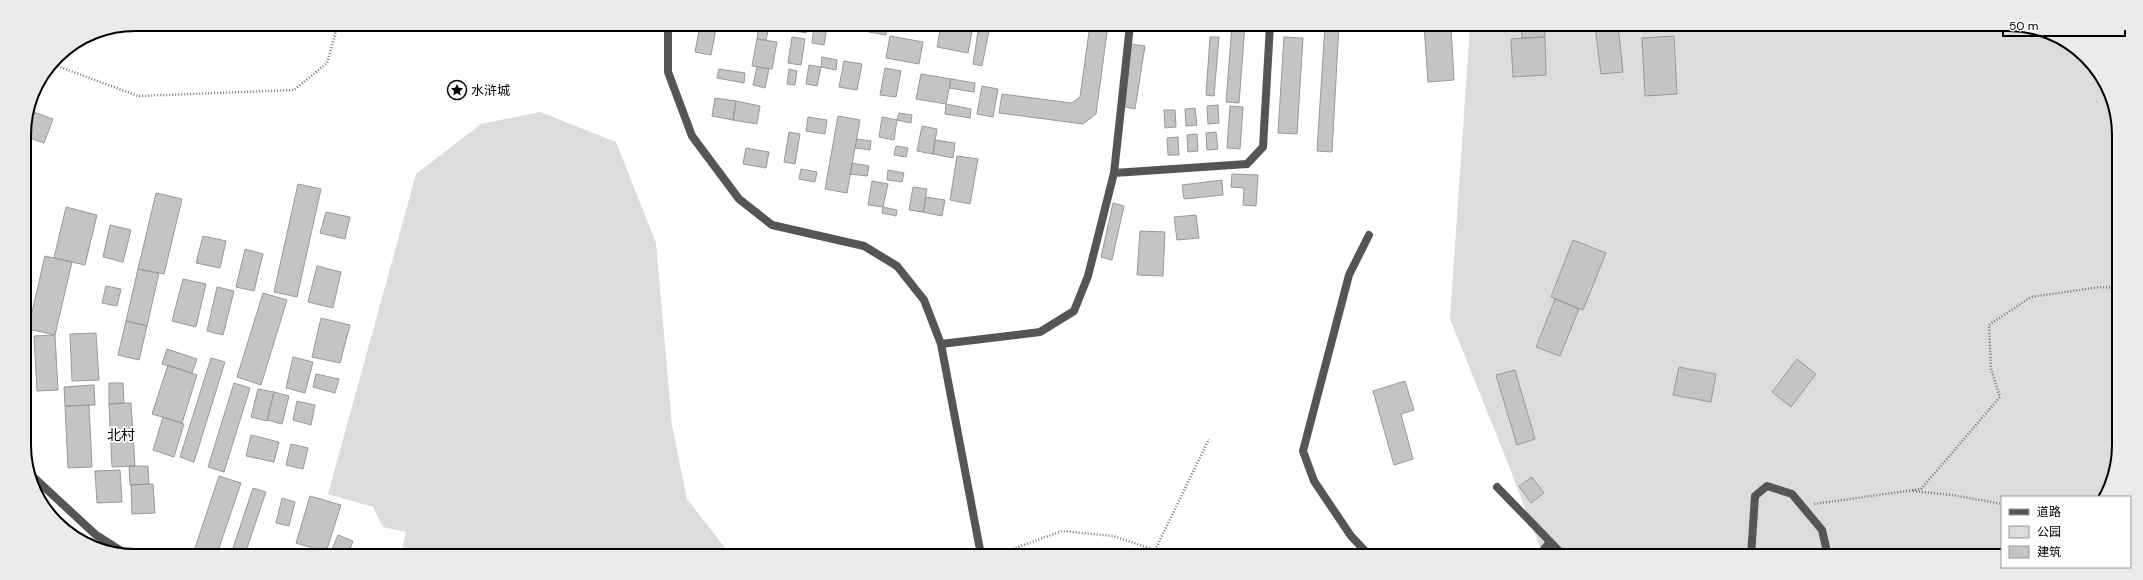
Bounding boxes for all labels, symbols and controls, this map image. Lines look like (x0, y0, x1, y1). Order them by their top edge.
scale bar (2003, 12, 2125, 38)
text: 50 m (2009, 18, 2038, 34)
place icon: 水浒城 (446, 79, 468, 101)
place label: 水浒城 (471, 82, 510, 99)
district label: 北村 (107, 426, 135, 444)
legend (2001, 496, 2131, 568)
text: 道路 (2037, 504, 2061, 520)
text: 公园 (2037, 524, 2061, 540)
text: 建筑 (2037, 544, 2061, 560)

